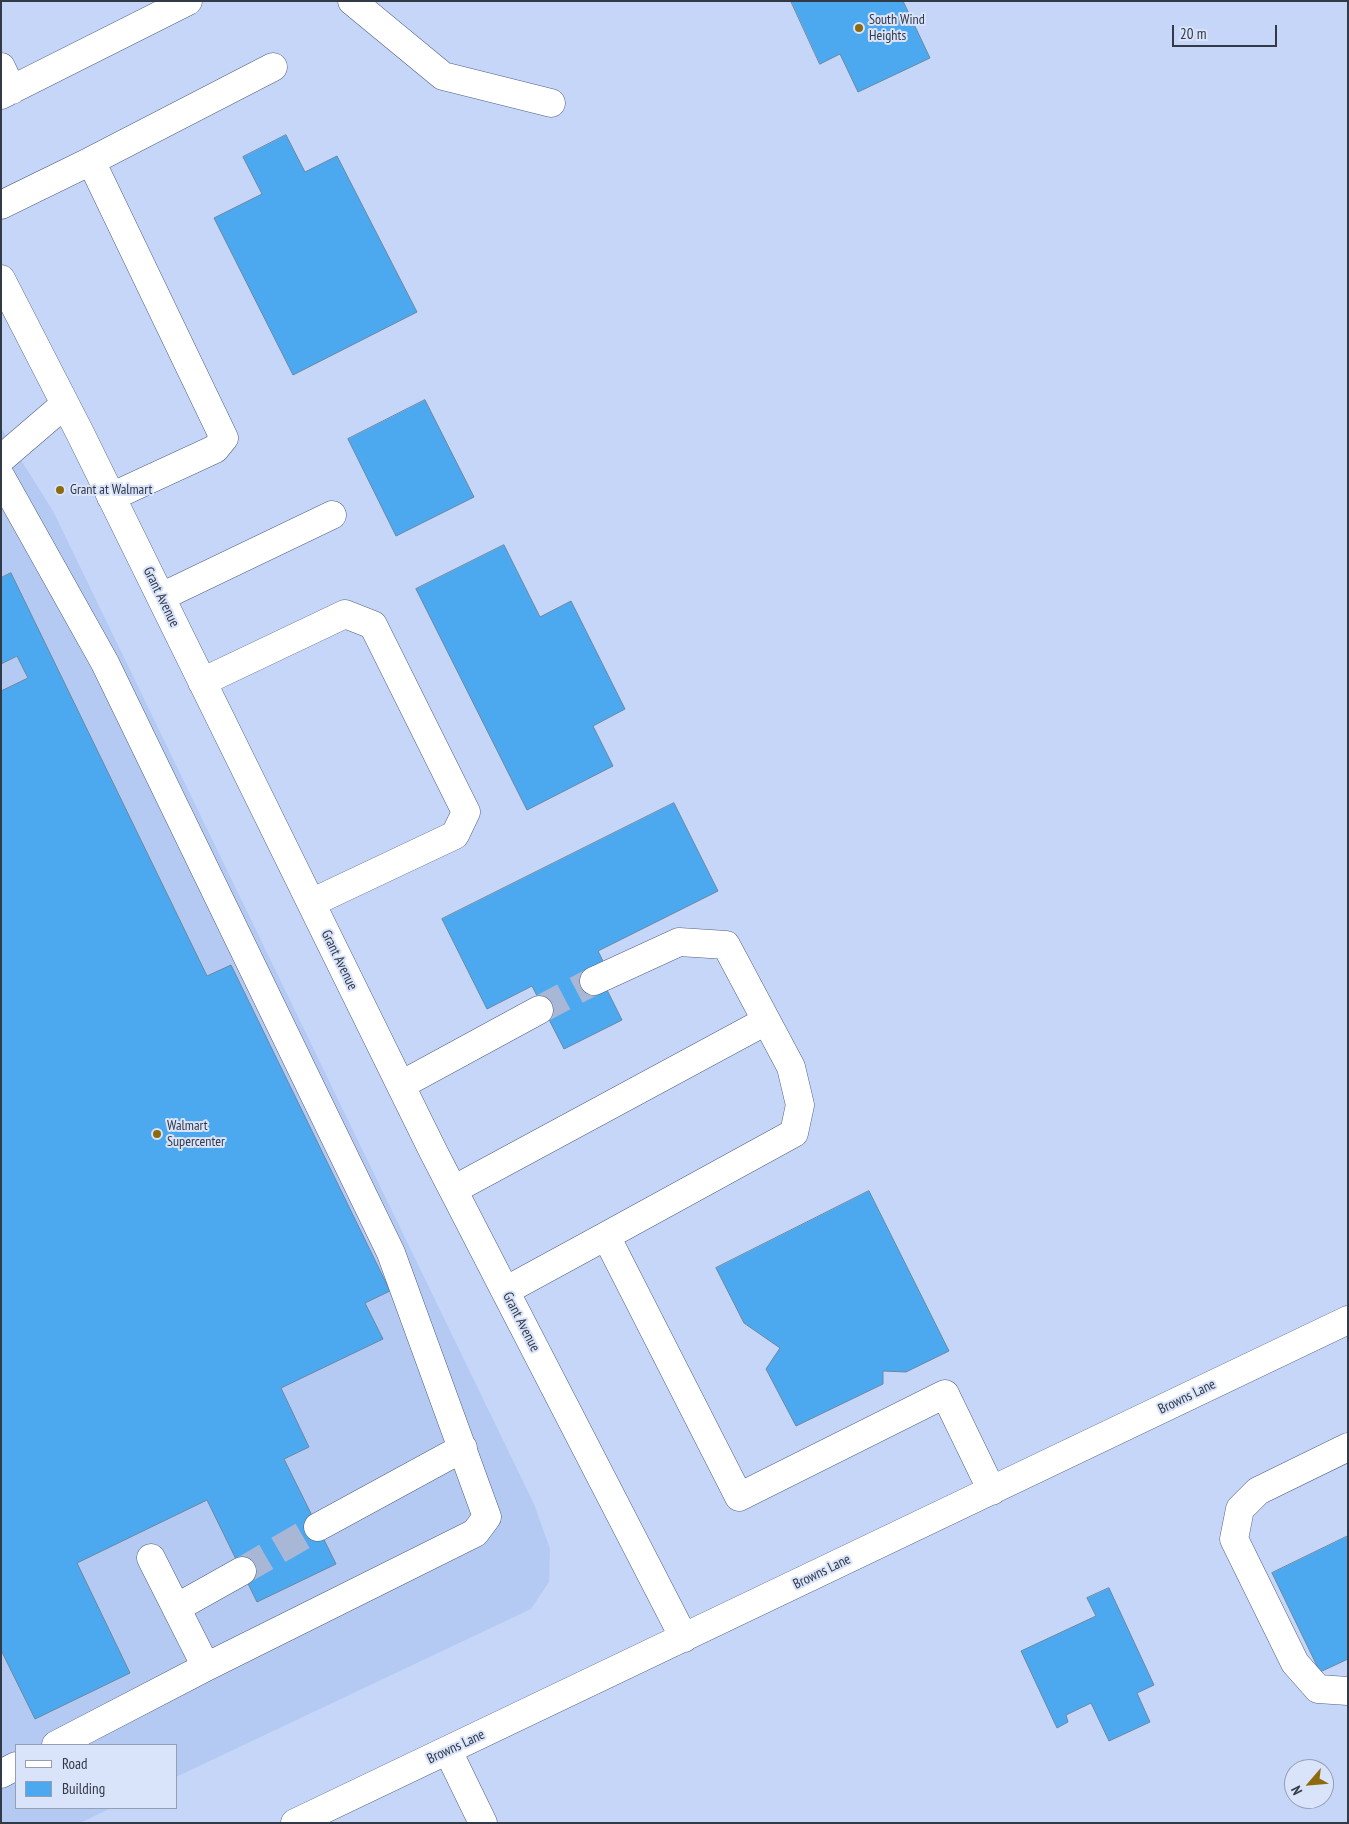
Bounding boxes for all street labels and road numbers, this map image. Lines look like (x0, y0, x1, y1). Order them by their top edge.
street label: Grant Avenue (139, 564, 183, 630)
street label: Grant Avenue (317, 927, 361, 993)
street label: Grant Avenue (499, 1289, 543, 1355)
street label: Browns Lane (1156, 1376, 1218, 1418)
street label: Browns Lane (791, 1551, 853, 1593)
street label: Browns Lane (425, 1726, 487, 1768)

